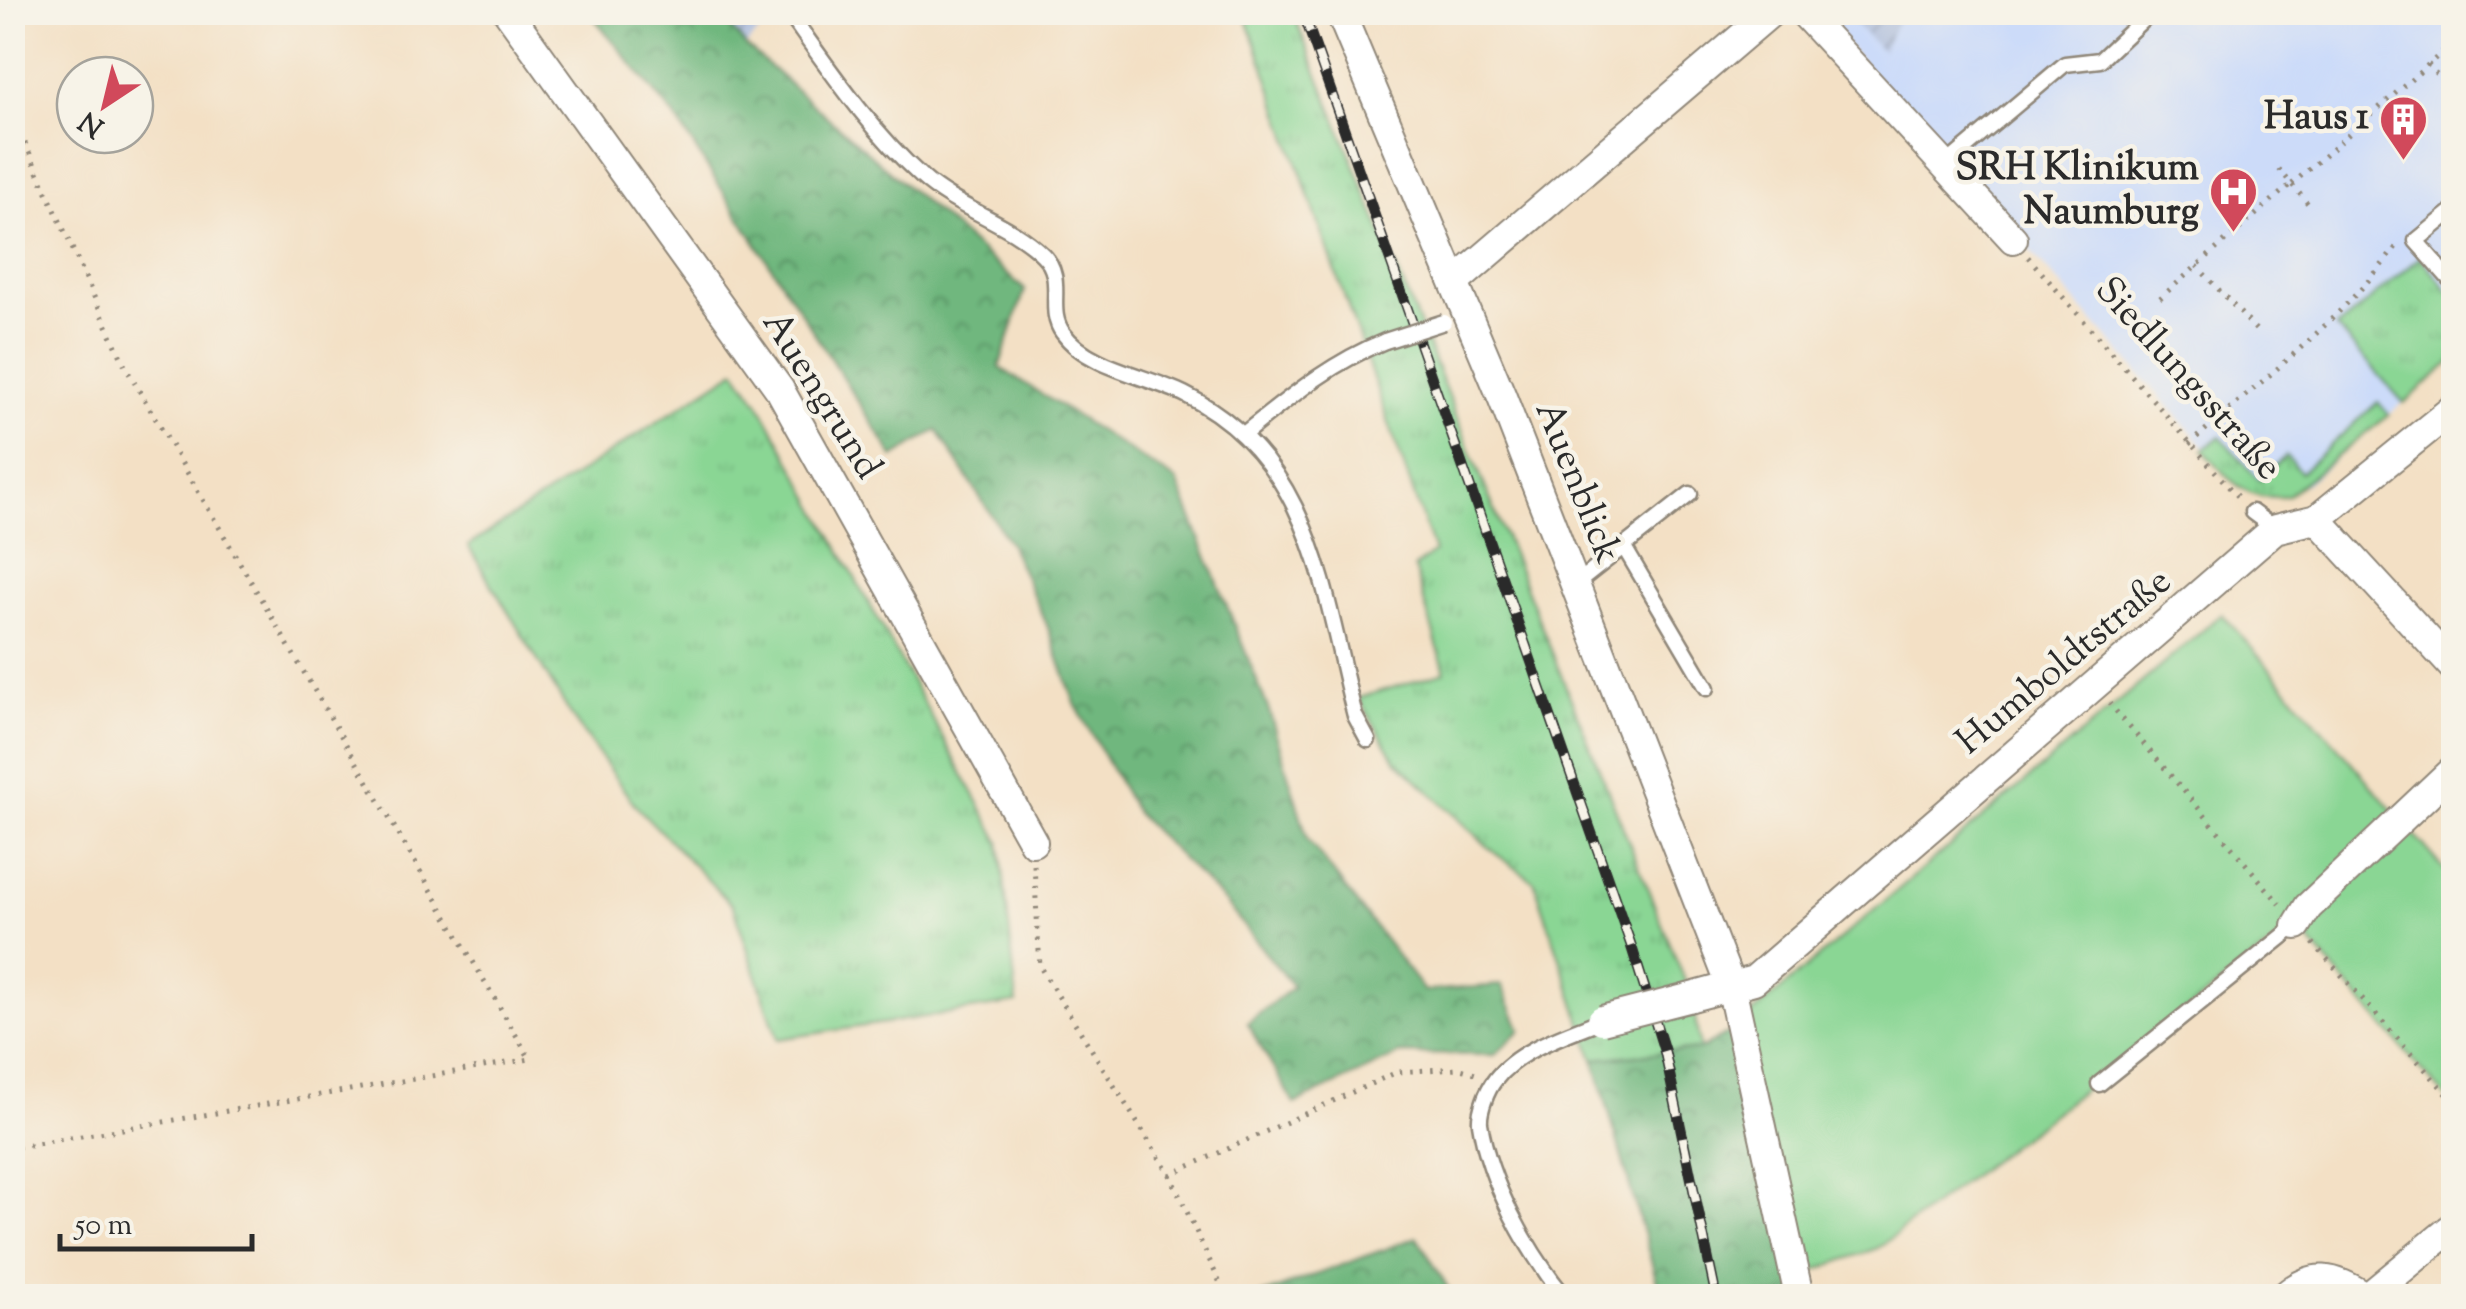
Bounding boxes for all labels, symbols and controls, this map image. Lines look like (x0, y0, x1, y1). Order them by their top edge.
north arrow (55, 55, 155, 155)
place label: Haus 1 (2264, 92, 2369, 146)
building icon: Haus 1 (2378, 93, 2430, 161)
text: N (72, 100, 113, 146)
place label: SRH Klinikum Naumburg (1955, 143, 2200, 241)
hospital icon: SRH Klinikum Naumburg (2208, 166, 2260, 234)
street label: Siedlungsstraße (2081, 266, 2293, 494)
street label: Auengrund (747, 301, 893, 491)
street label: Auenblick (1519, 394, 1633, 573)
street label: Humboldtstraße (1946, 557, 2184, 769)
scale bar (60, 1189, 252, 1251)
text: 50 m (73, 1205, 133, 1248)

